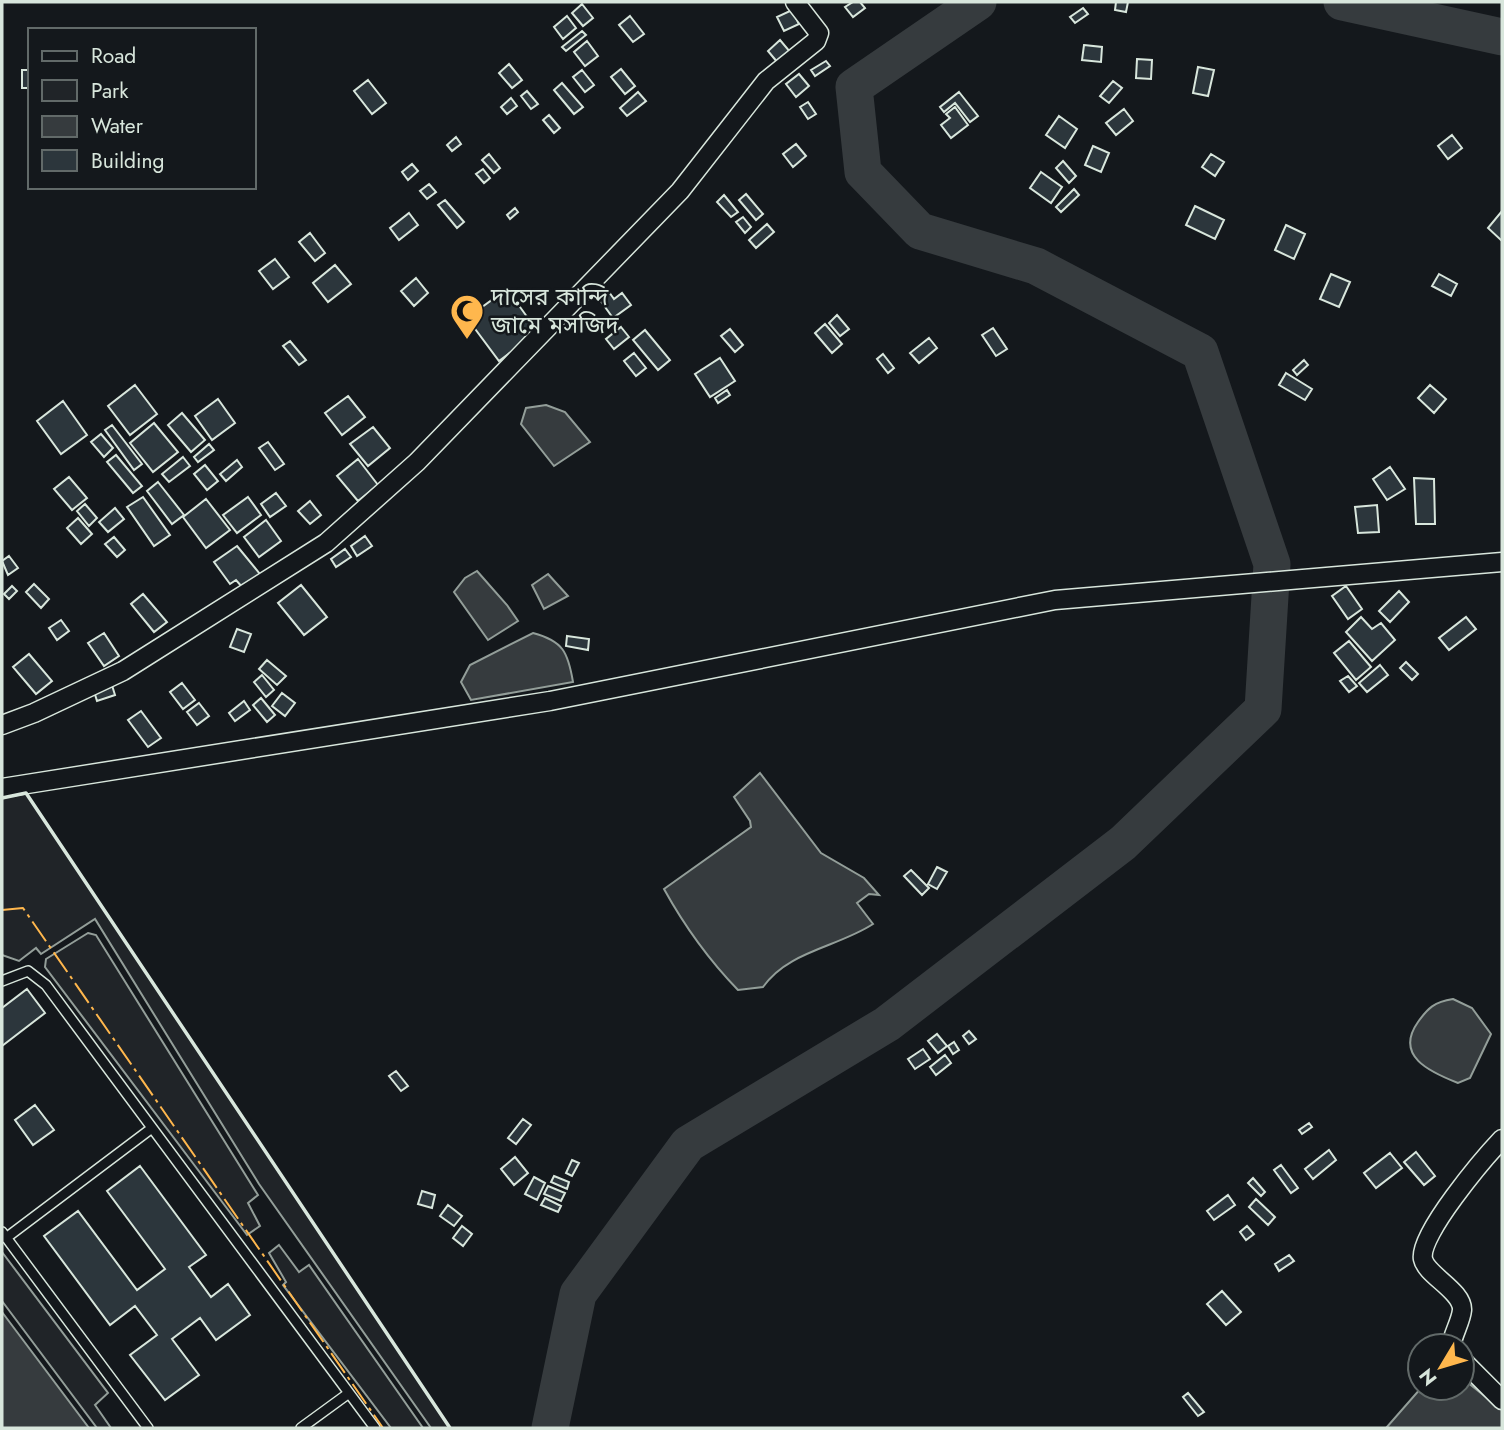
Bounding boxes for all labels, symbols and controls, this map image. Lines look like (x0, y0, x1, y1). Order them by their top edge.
legend (28, 28, 256, 189)
text: Road (91, 41, 136, 71)
text: Park (91, 76, 129, 106)
text: Water (91, 111, 144, 141)
text: Building (91, 146, 164, 176)
place label: দাসের কান্দি জামে মসজিদ (490, 279, 619, 342)
mosque icon: দাসের কান্দি জামে মসজিদ (448, 292, 486, 341)
north arrow (1406, 1332, 1476, 1402)
text: N (1413, 1363, 1443, 1391)

